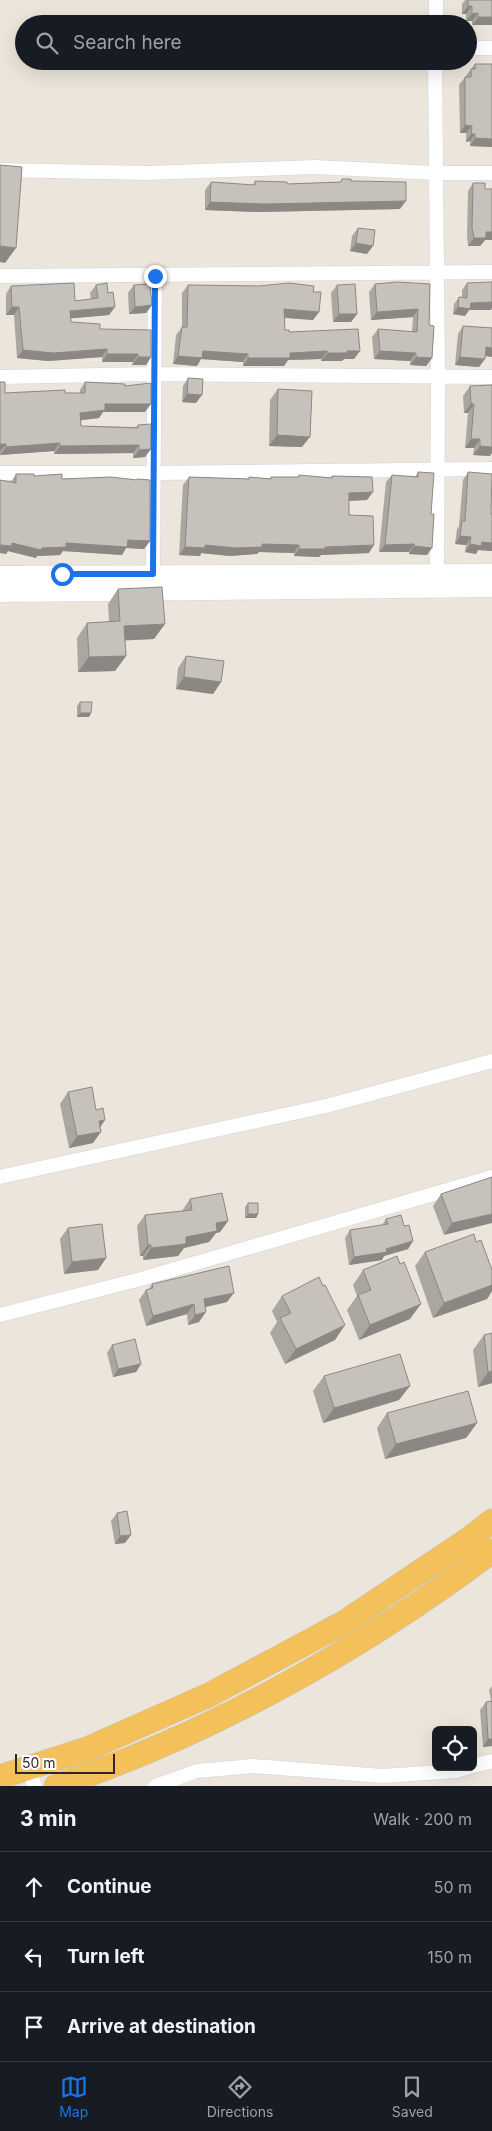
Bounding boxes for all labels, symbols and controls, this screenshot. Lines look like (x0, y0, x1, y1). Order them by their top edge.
search box (15, 15, 477, 70)
icon: search (33, 29, 61, 57)
text: Search here (73, 31, 182, 54)
route end (144, 265, 167, 288)
route start (51, 563, 74, 586)
map controls (432, 1726, 477, 1771)
button: locate (432, 1726, 477, 1771)
scale bar (15, 1751, 115, 1774)
text: 50 m (22, 1754, 56, 1771)
text: 3 min (20, 1806, 76, 1831)
text: Walk · 200 m (373, 1809, 472, 1829)
icon: ahead (20, 1873, 48, 1901)
text: Continue (67, 1875, 152, 1898)
text: 50 m (434, 1877, 472, 1897)
icon: left (20, 1943, 48, 1971)
text: Turn left (67, 1945, 145, 1968)
text: 150 m (427, 1947, 472, 1967)
icon: arrive (20, 2013, 48, 2041)
text: Arrive at destination (67, 2015, 256, 2038)
tab: Map (59, 2073, 88, 2120)
tab: Directions (207, 2073, 273, 2120)
tab: Saved (392, 2073, 433, 2120)

